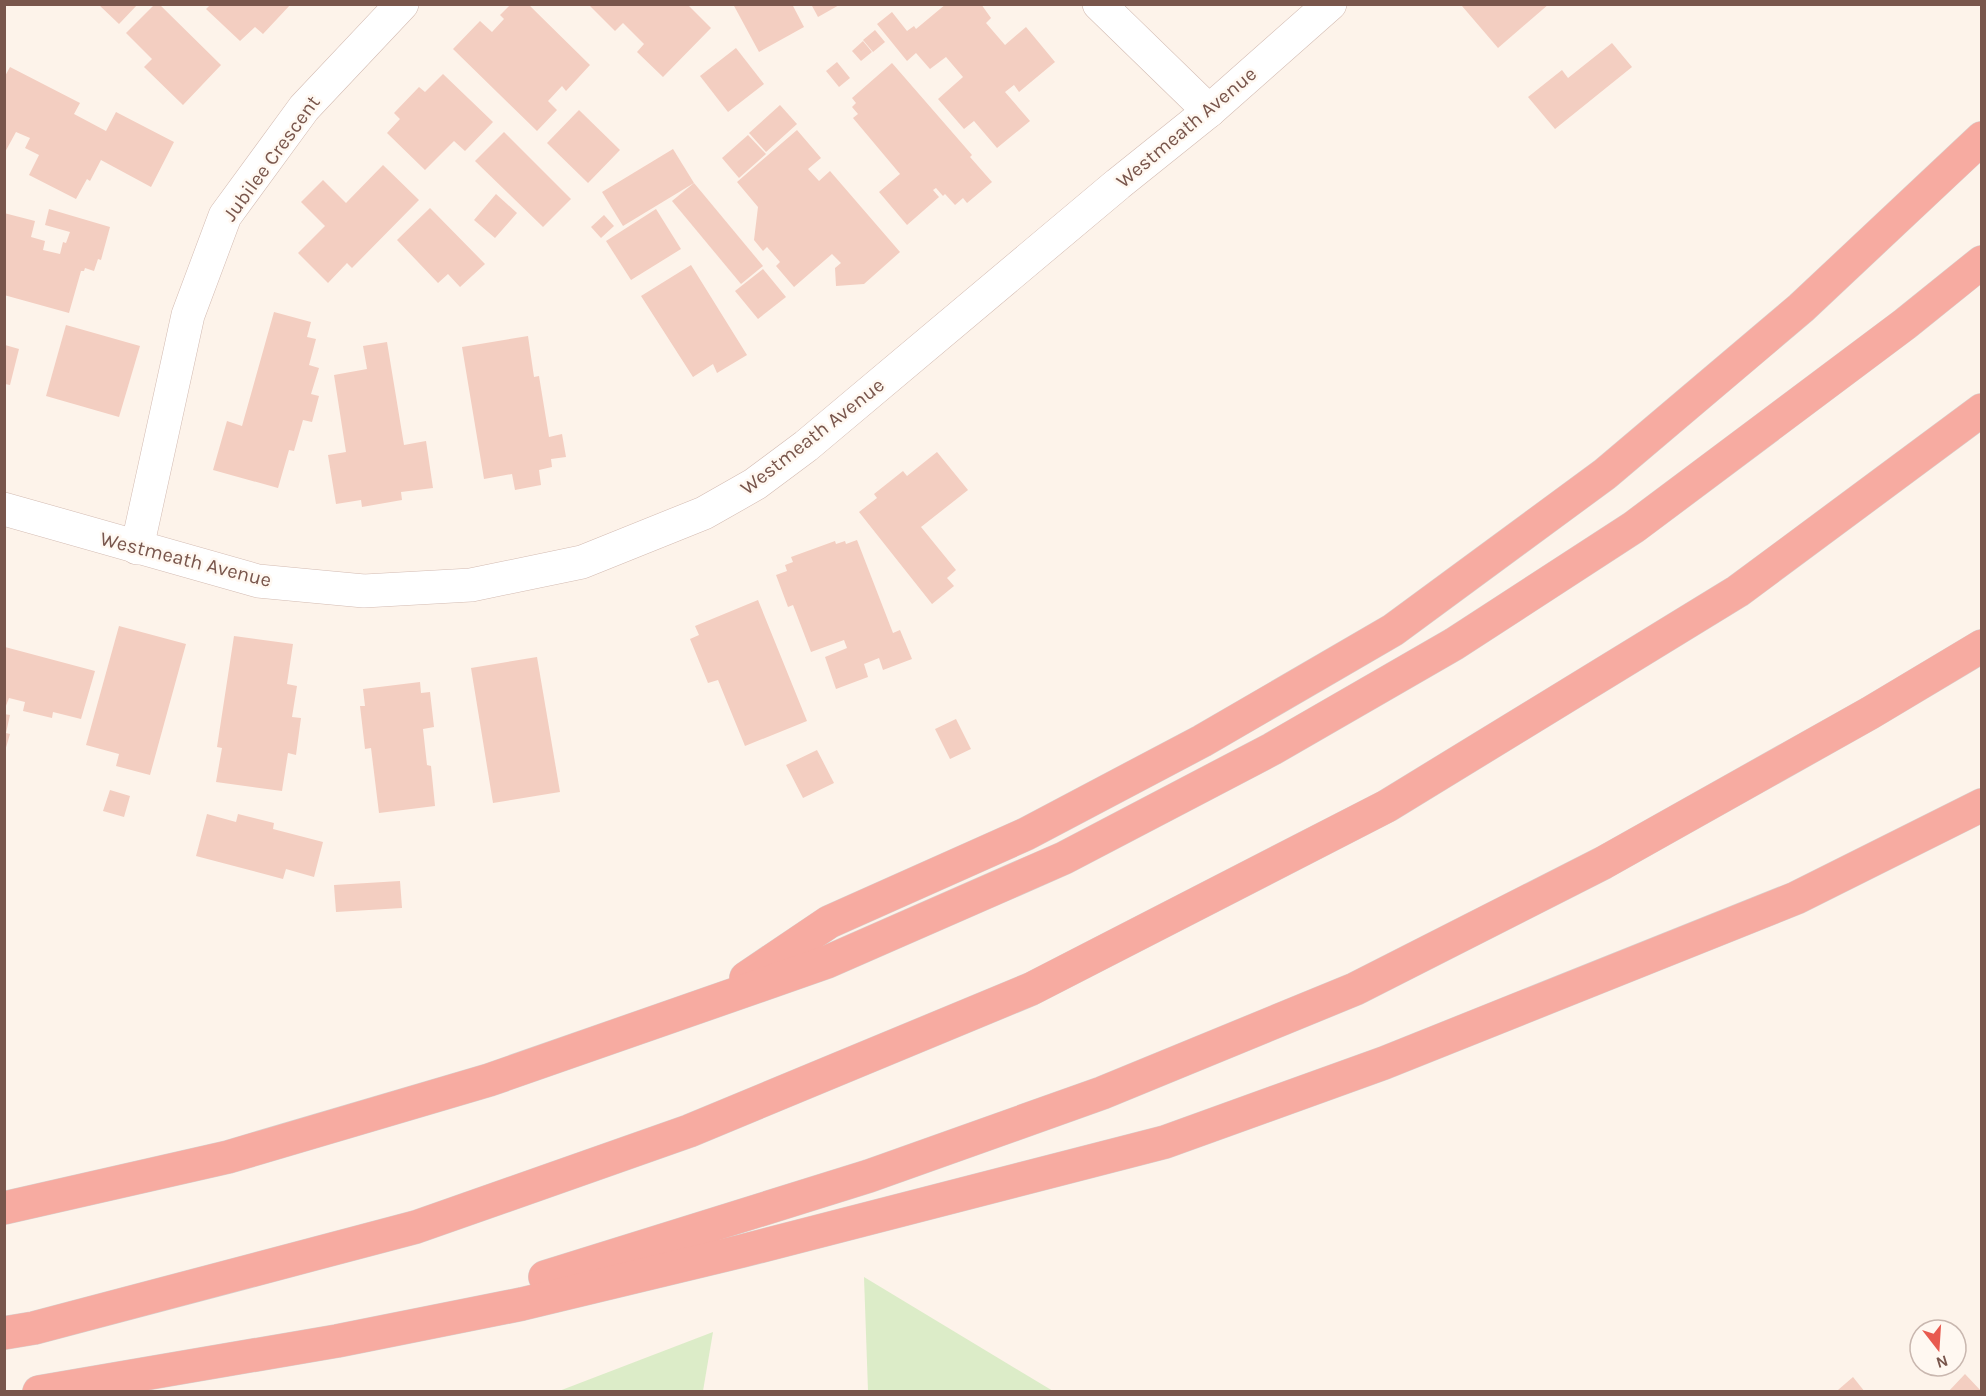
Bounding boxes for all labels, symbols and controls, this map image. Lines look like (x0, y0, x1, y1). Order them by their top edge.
street label: Westmeath Avenue (1112, 62, 1261, 193)
street label: Jubilee Crescent (218, 91, 325, 225)
street label: Westmeath Avenue (736, 373, 889, 500)
street label: Westmeath Avenue (98, 527, 274, 592)
north arrow (1908, 1318, 1968, 1378)
text: N (1934, 1351, 1951, 1373)

